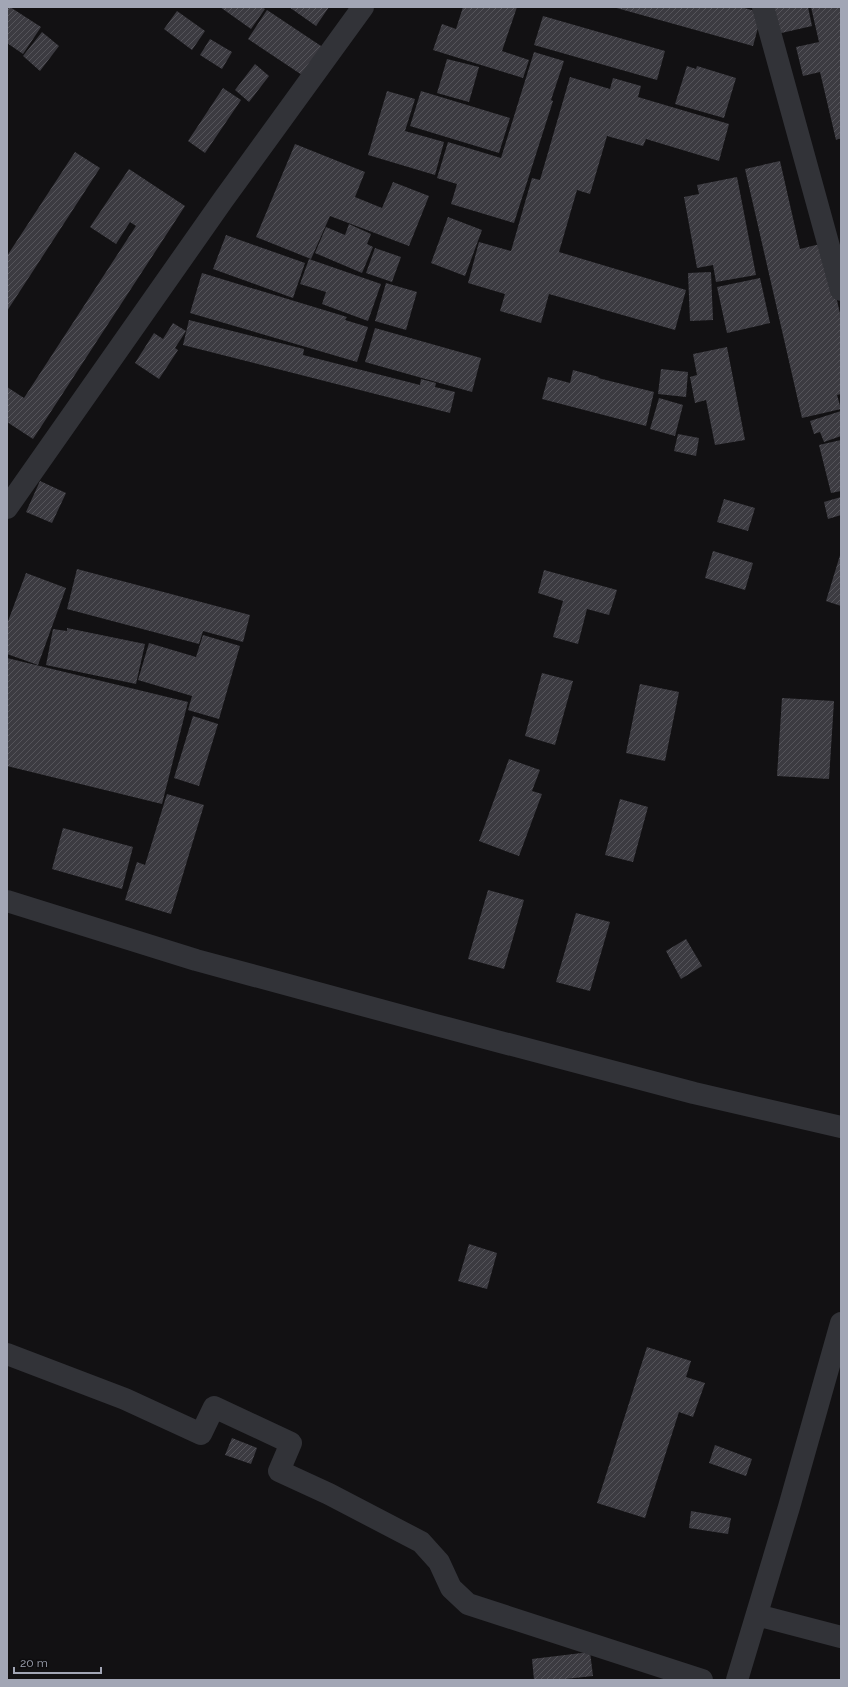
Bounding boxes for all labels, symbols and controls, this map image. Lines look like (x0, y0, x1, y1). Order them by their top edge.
scale bar (14, 1649, 101, 1675)
text: 20 m (20, 1656, 48, 1670)

